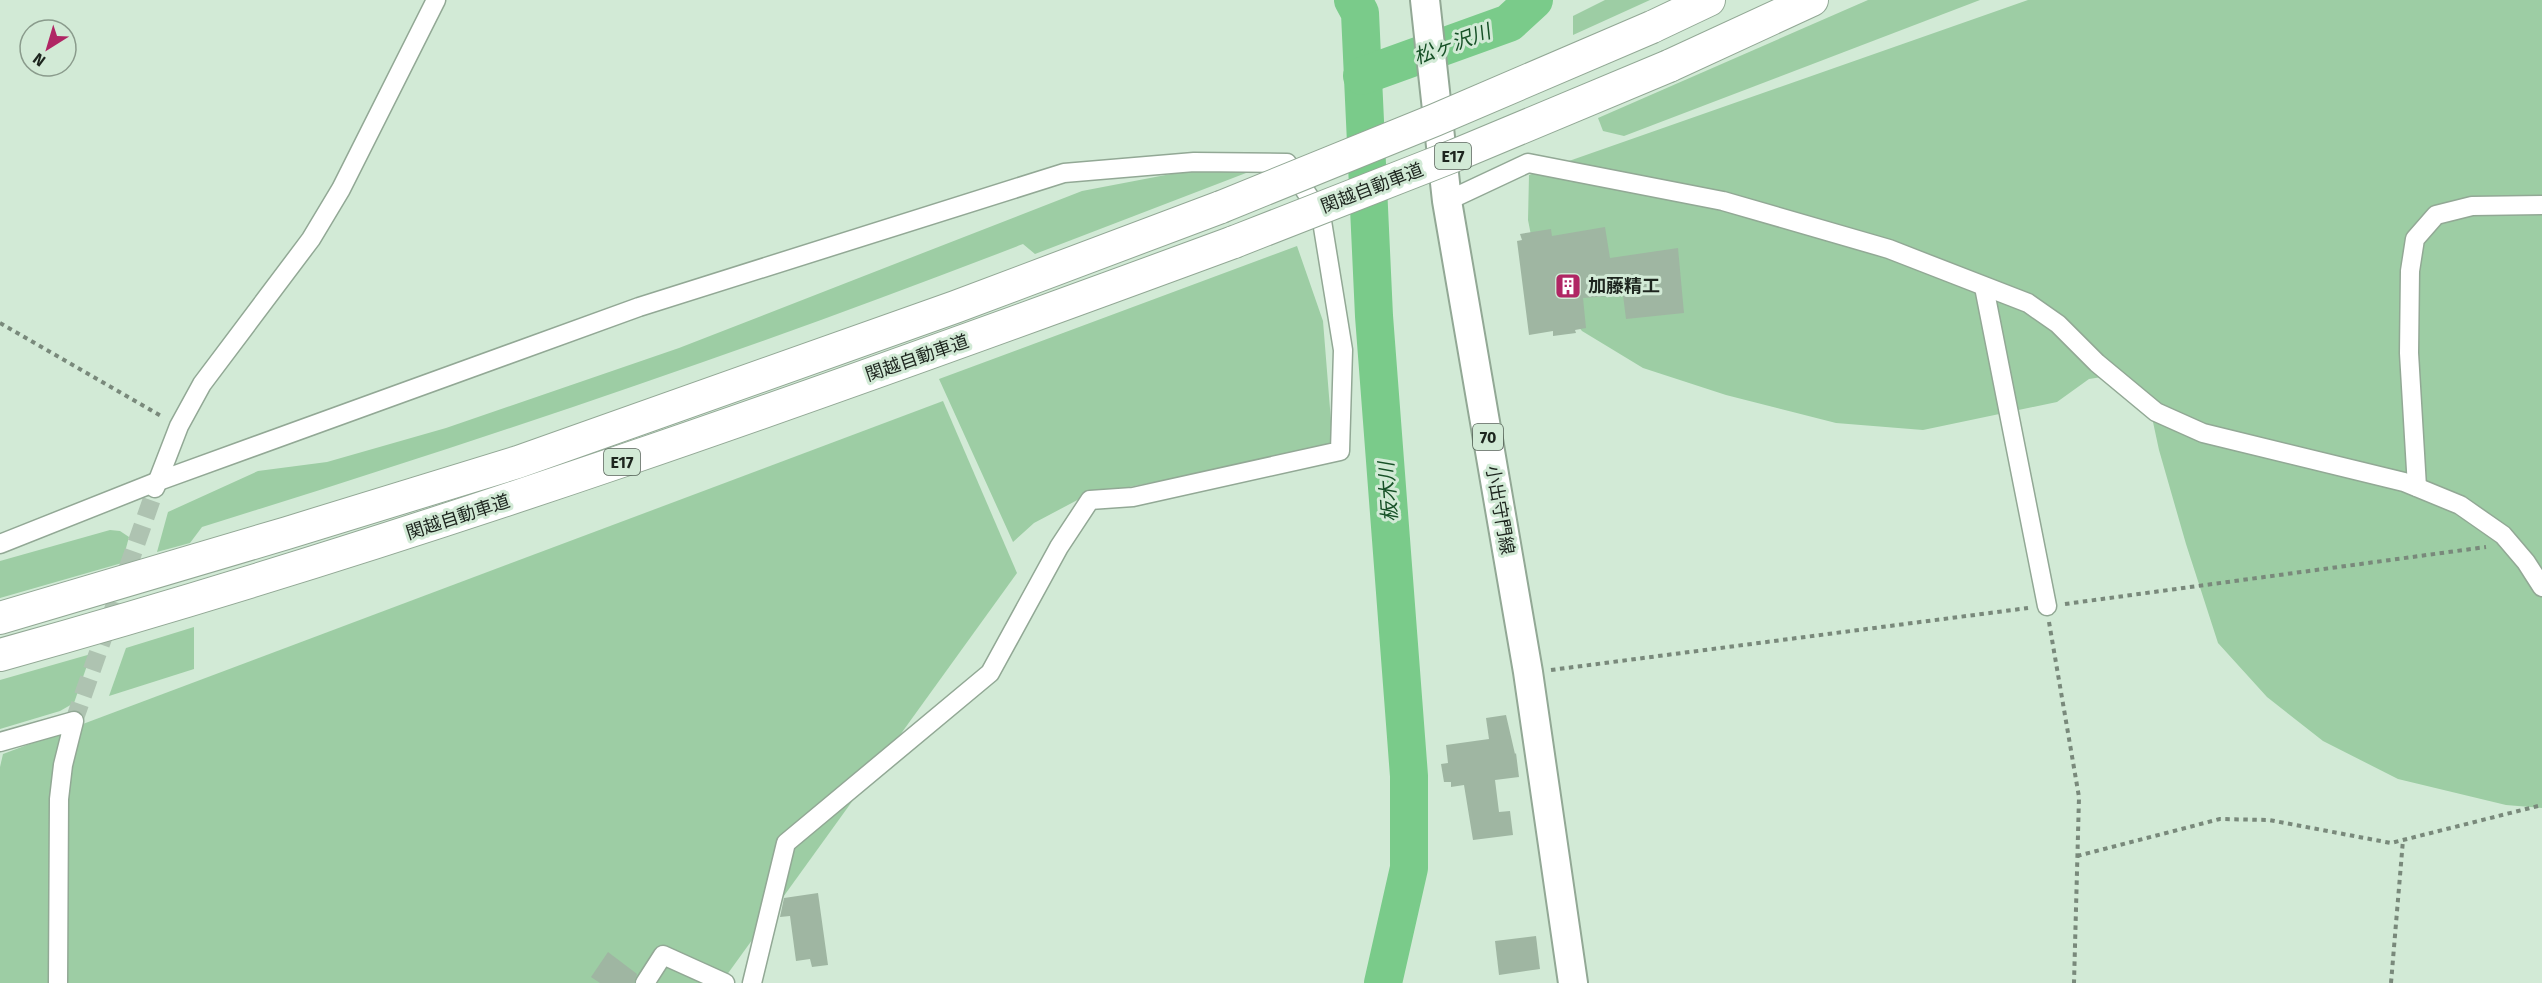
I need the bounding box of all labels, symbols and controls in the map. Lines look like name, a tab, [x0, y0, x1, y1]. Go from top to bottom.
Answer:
north arrow	[18, 18, 78, 78]
water label: 松ヶ沢川	[1410, 18, 1496, 69]
text: N	[29, 49, 49, 70]
road number: E17	[1435, 143, 1471, 169]
street label: 関越自動車道	[1318, 158, 1426, 218]
building icon: 加藤精工	[1553, 271, 1583, 301]
place label: 加藤精工	[1588, 275, 1660, 297]
street label: 関越自動車道	[862, 330, 972, 386]
road number: 70	[1473, 424, 1503, 450]
road number: E17	[604, 449, 640, 475]
water label: 板木川	[1374, 459, 1402, 523]
street label: 小出守門線	[1481, 464, 1519, 556]
street label: 関越自動車道	[403, 490, 513, 544]

